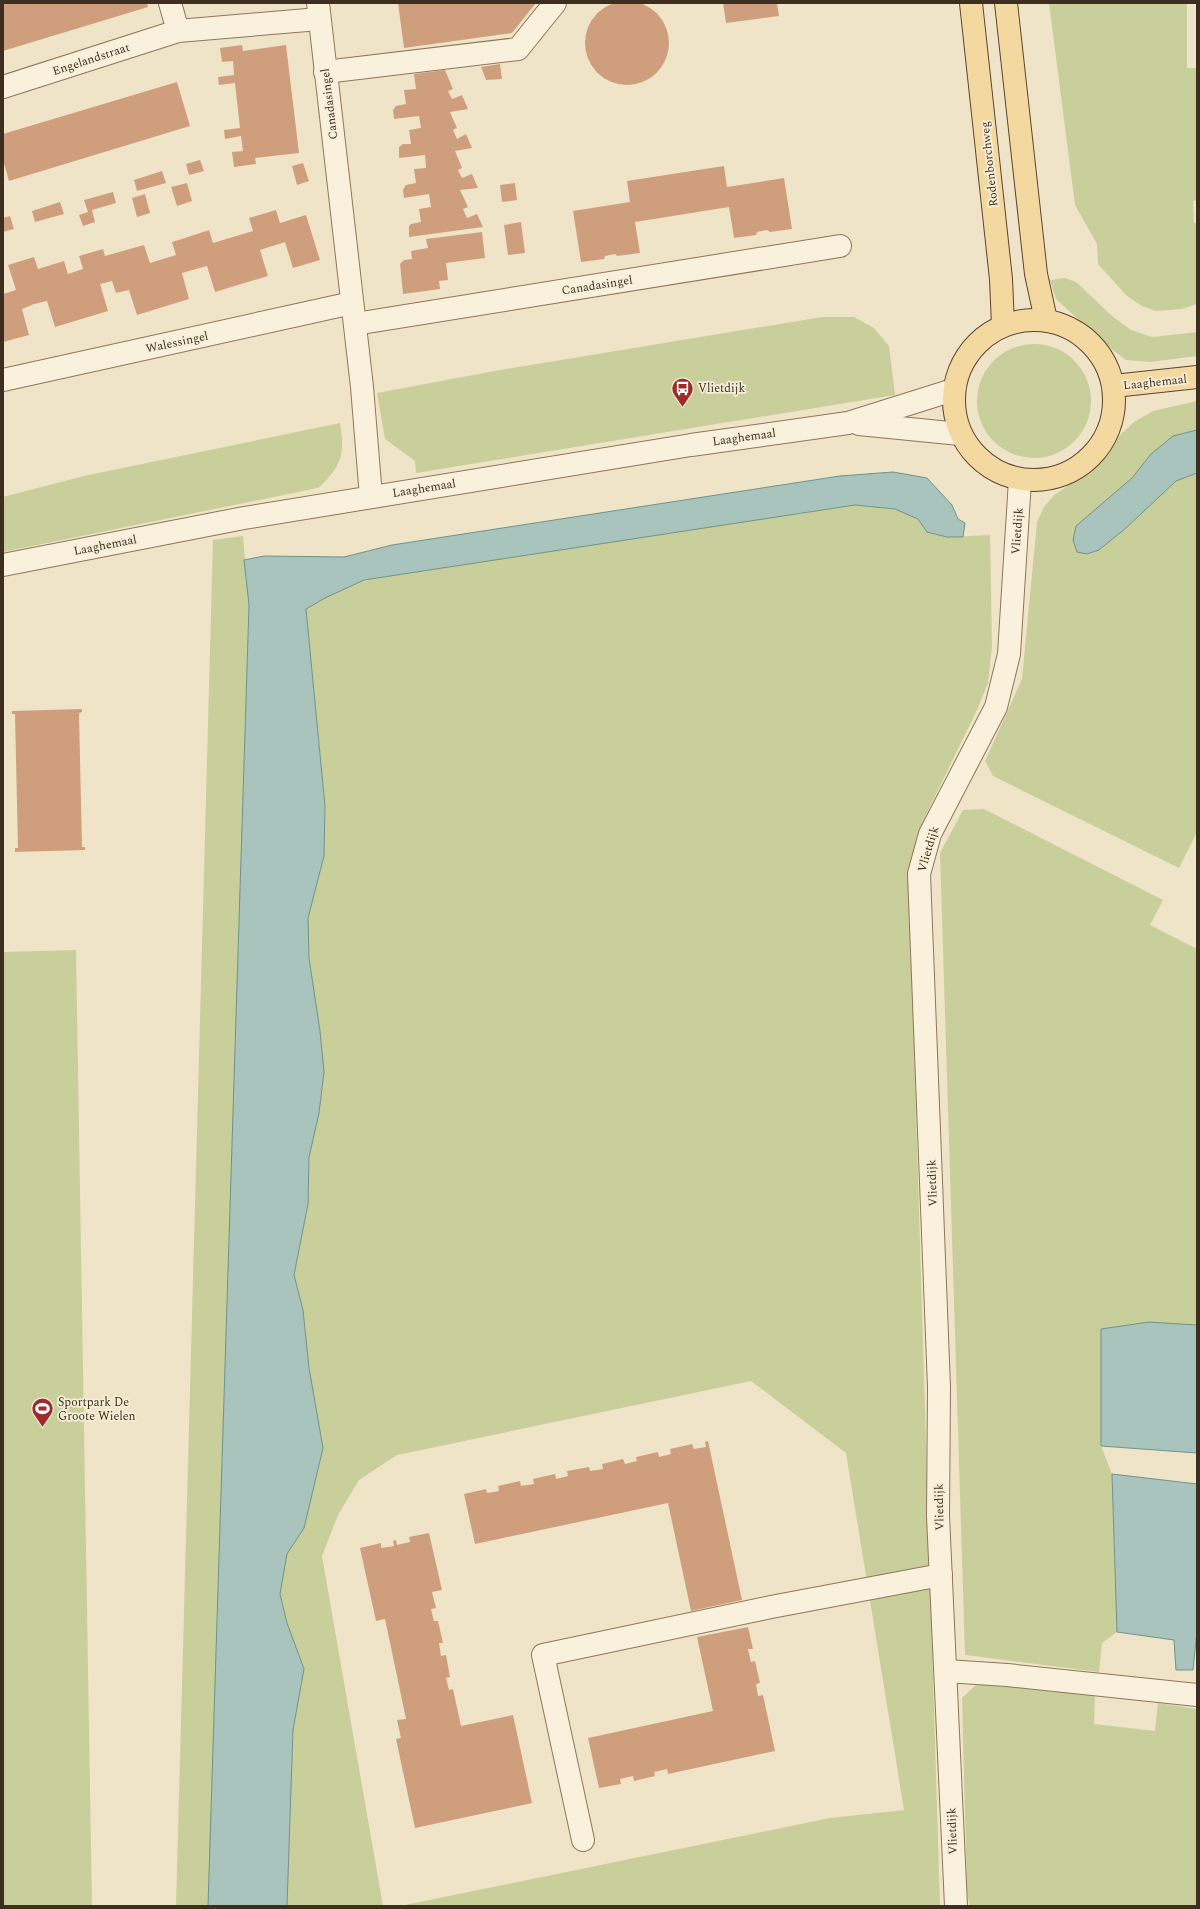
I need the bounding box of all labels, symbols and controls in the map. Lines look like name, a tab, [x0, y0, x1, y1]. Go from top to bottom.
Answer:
street label: Engelandstraat	[50, 38, 132, 81]
street label: Canadasingel	[316, 67, 343, 141]
street label: Rodenborchweg	[976, 120, 1003, 208]
street label: Canadasingel	[560, 271, 634, 300]
street label: Walessingel	[144, 327, 210, 358]
street label: Laaghemaal	[1122, 370, 1188, 395]
bus stop icon: Vlietdijk	[669, 375, 695, 408]
place label: Vlietdijk	[698, 379, 745, 398]
street label: Laaghemaal	[711, 424, 777, 451]
street label: Laaghemaal	[391, 474, 457, 503]
street label: Vlietdijk	[1006, 507, 1029, 555]
street label: Laaghemaal	[72, 530, 138, 561]
street label: Vlietdijk	[912, 824, 945, 874]
street label: Vlietdijk	[922, 1159, 943, 1207]
place label: Sportpark De Groote Wielen	[58, 1393, 136, 1426]
sports icon: Sportpark De Groote Wielen	[30, 1396, 56, 1429]
street label: Vlietdijk	[930, 1483, 949, 1531]
street label: Vlietdijk	[942, 1807, 963, 1855]

